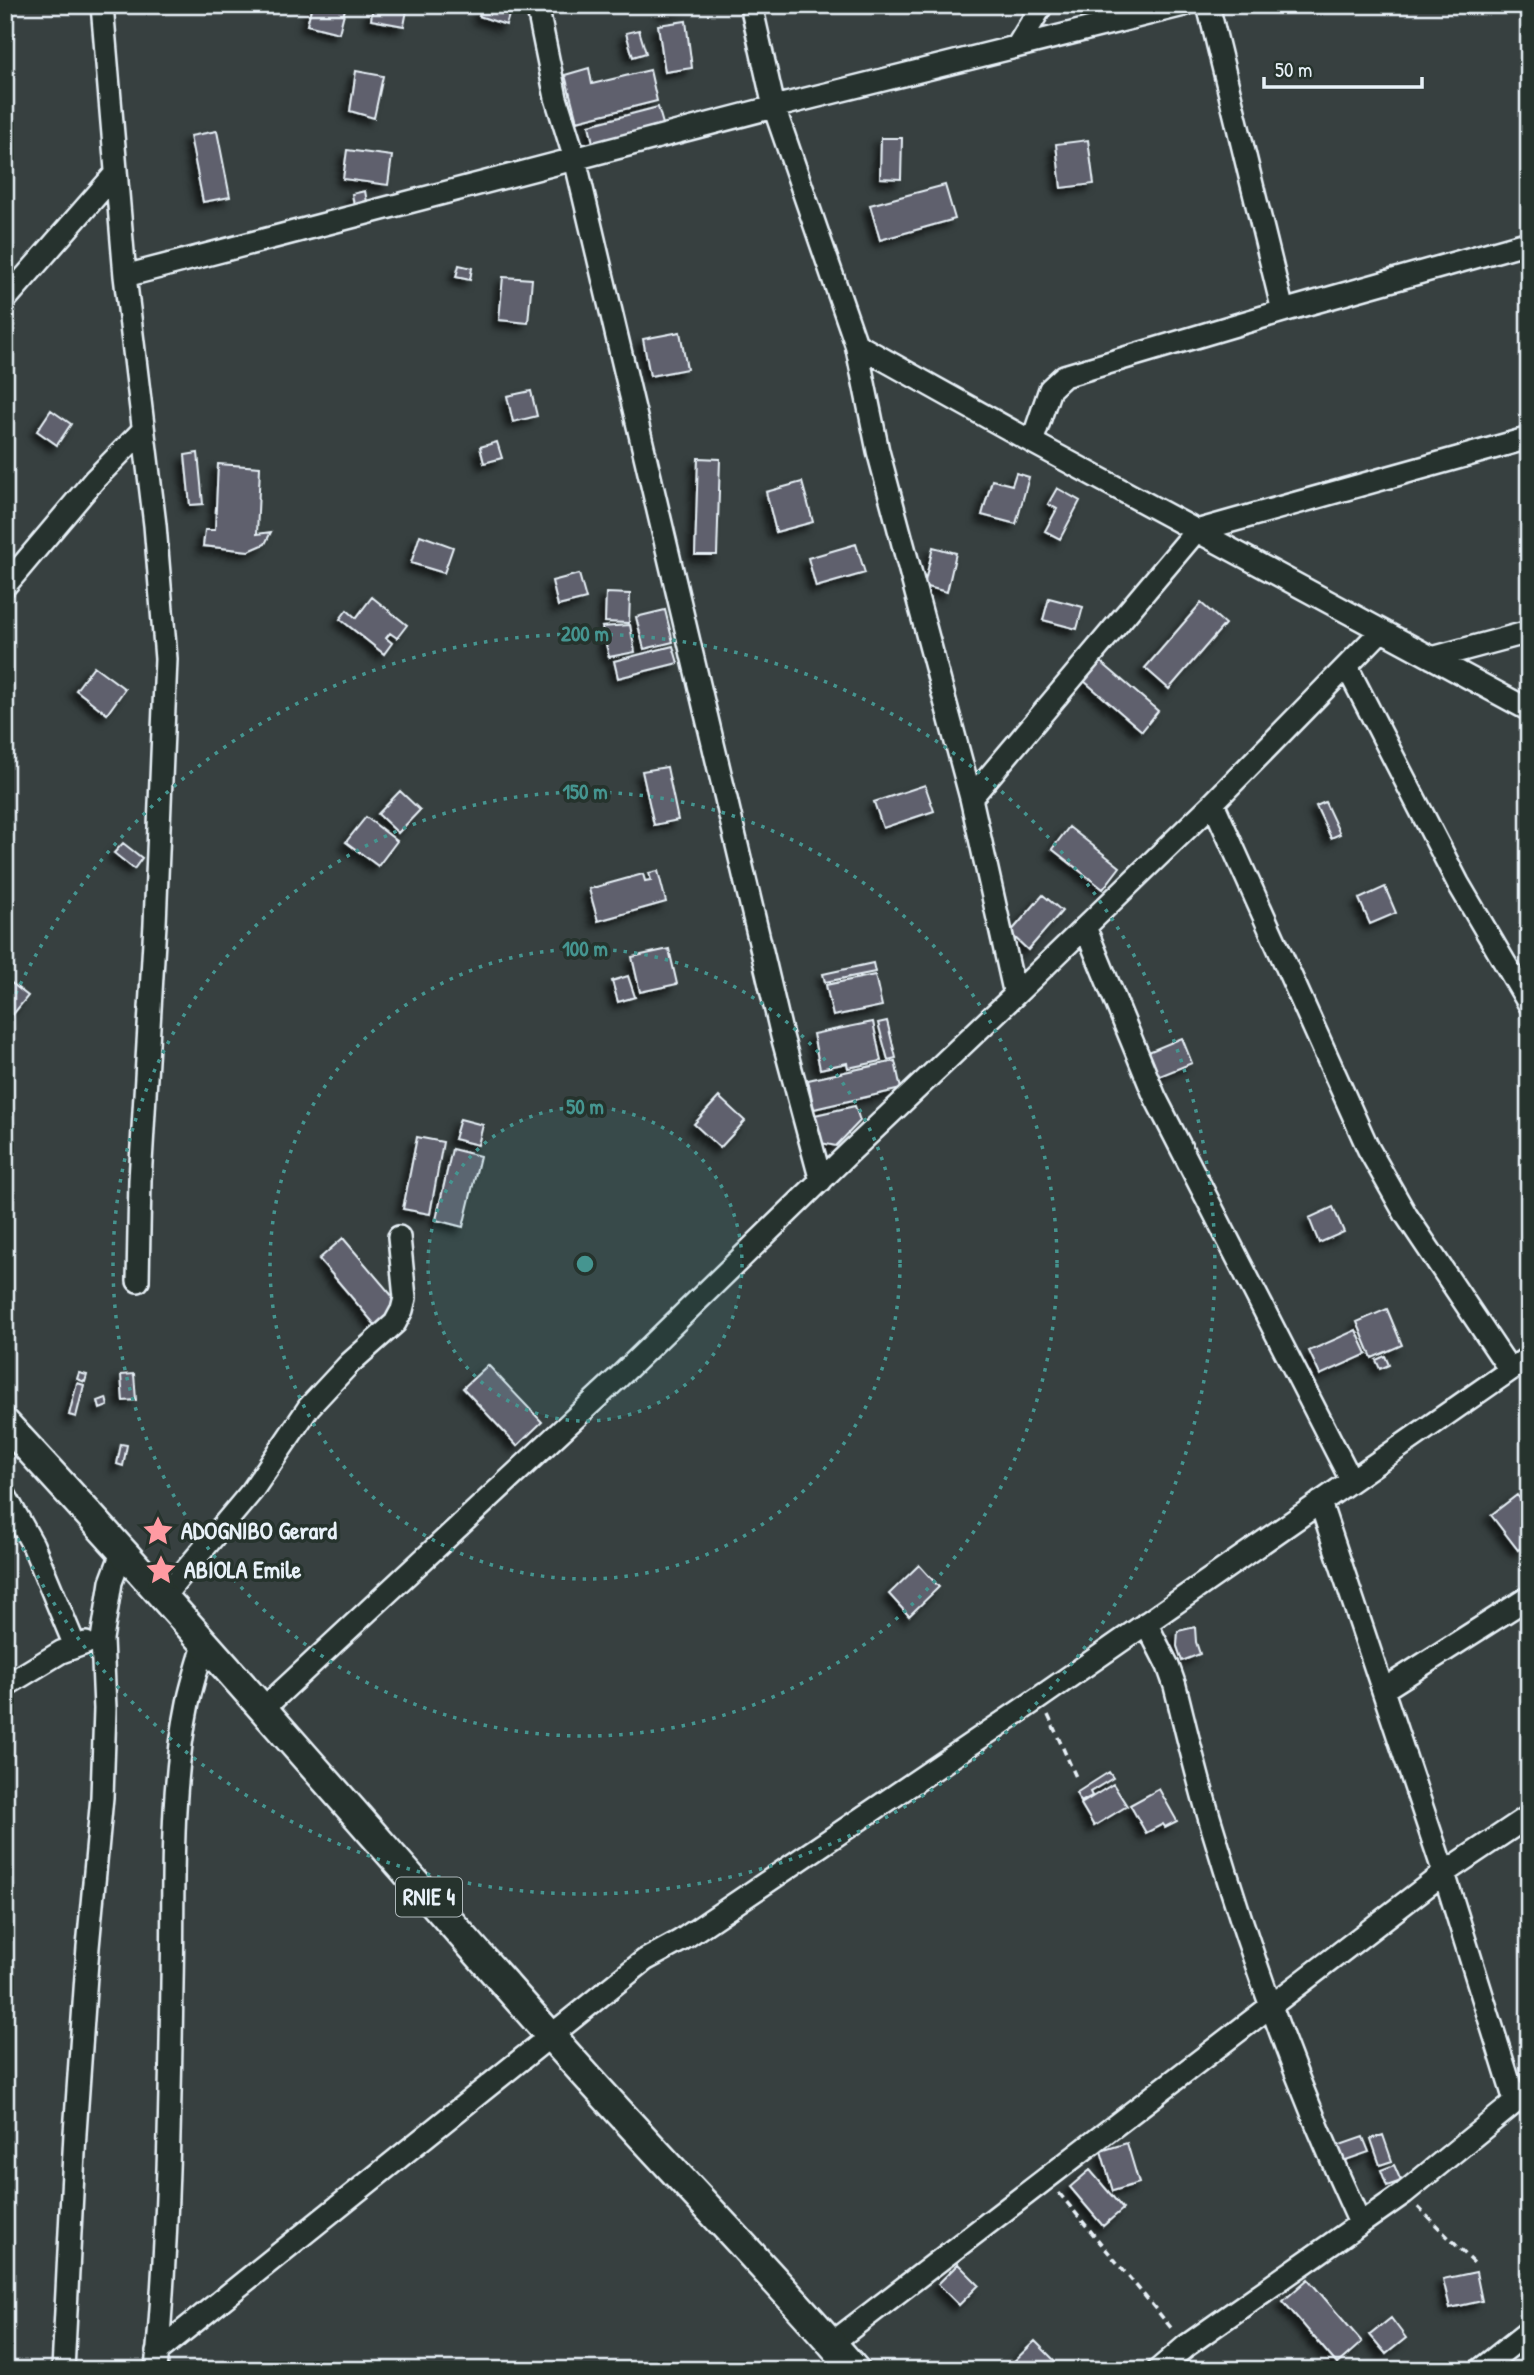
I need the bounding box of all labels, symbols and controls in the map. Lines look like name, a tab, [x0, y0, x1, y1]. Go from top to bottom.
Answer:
scale bar	[1264, 46, 1422, 90]
text: 50 m	[1275, 55, 1312, 84]
text: 200 m	[561, 619, 609, 648]
text: 150 m	[562, 777, 608, 806]
text: 100 m	[562, 934, 608, 963]
text: 50 m	[566, 1092, 604, 1121]
centre of rings	[573, 1252, 597, 1276]
place icon: ADOGNIBO Gerard	[141, 1514, 175, 1548]
place label: ADOGNIBO Gerard	[181, 1514, 337, 1546]
place icon: ABIOLA Emile	[144, 1553, 178, 1587]
place label: ABIOLA Emile	[184, 1553, 302, 1585]
road number: RNIE 4	[396, 1878, 462, 1916]

